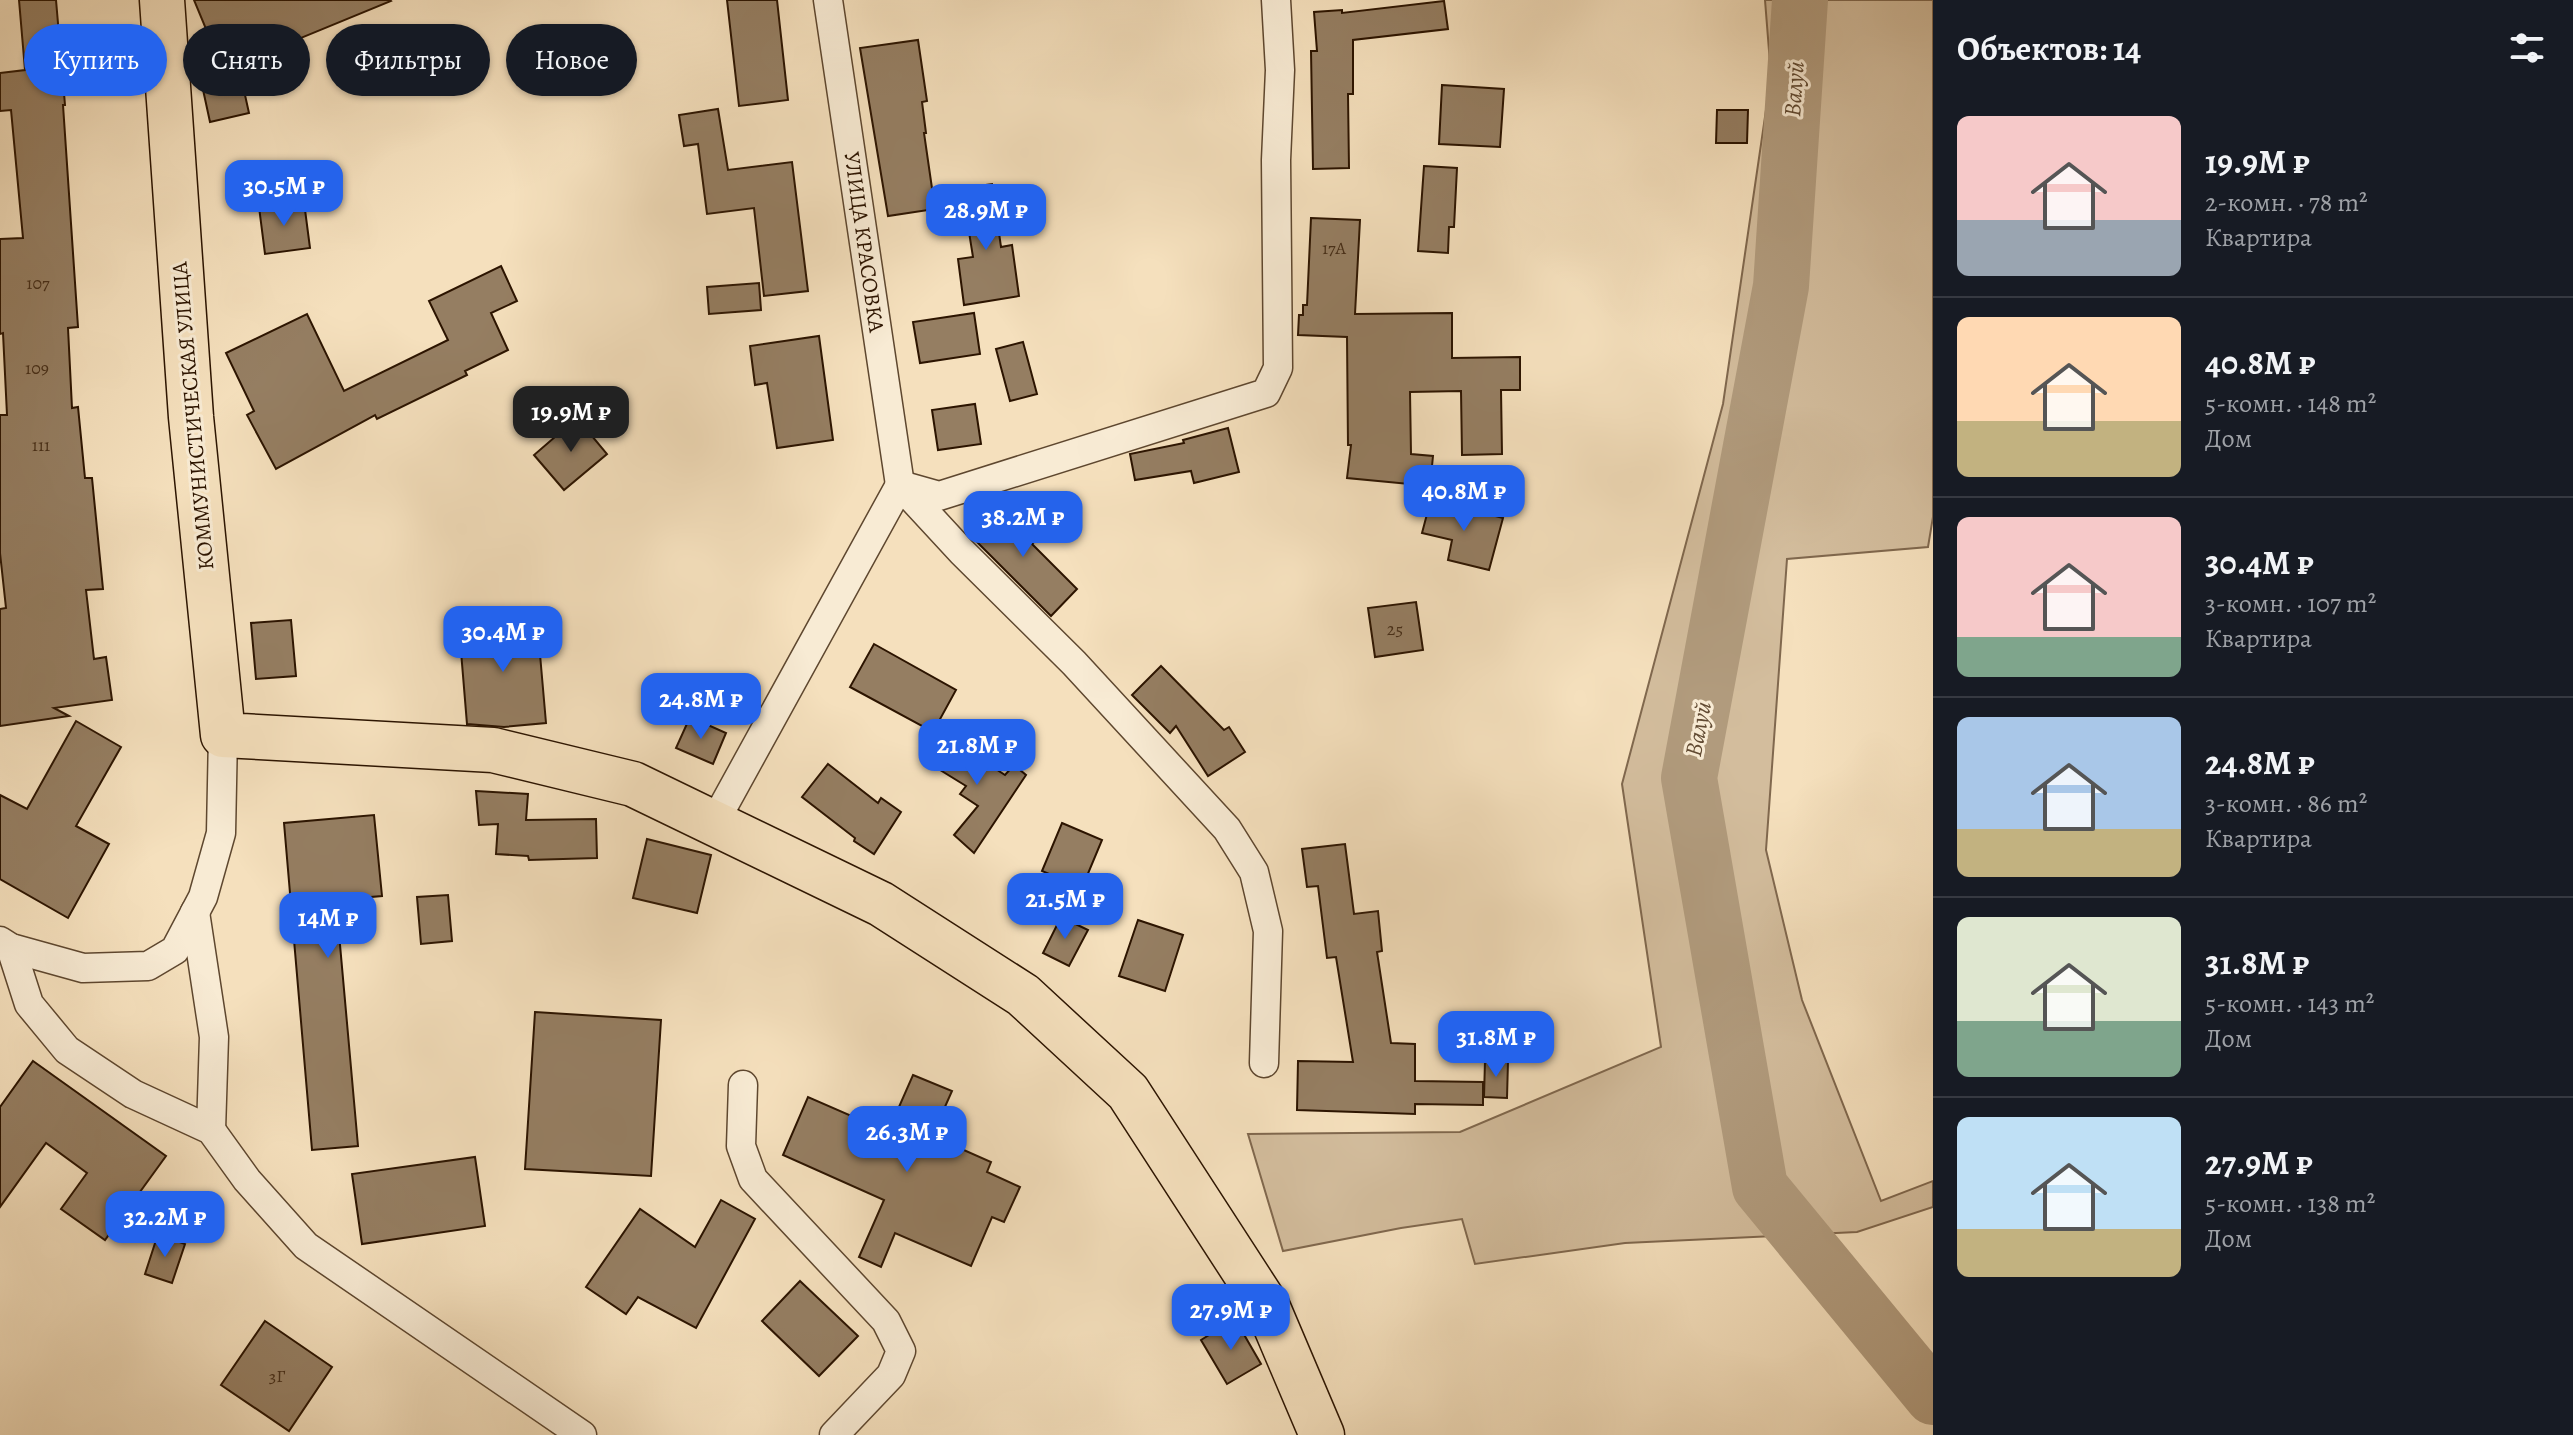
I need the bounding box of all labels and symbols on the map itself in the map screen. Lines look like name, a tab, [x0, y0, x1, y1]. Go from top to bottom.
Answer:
water label: Валуй	[1776, 60, 1812, 118]
street label: УЛИЦА КРАСОВКА	[836, 150, 892, 335]
pin: 30.5M ₽	[210, 160, 358, 228]
pin: 28.9M ₽	[912, 184, 1060, 252]
house number: 17А	[1322, 236, 1347, 260]
street label: КОММУНИСТИЧЕСКАЯ УЛИЦА	[164, 259, 221, 571]
house number: 107	[26, 271, 50, 295]
house number: 109	[25, 356, 49, 380]
pin: 19.9M ₽	[497, 386, 645, 454]
house number: 111	[32, 433, 50, 457]
pin: 40.8M ₽	[1390, 465, 1538, 533]
pin: 38.2M ₽	[949, 491, 1097, 559]
pin: 30.4M ₽	[429, 606, 577, 674]
house number: 25	[1387, 617, 1403, 641]
pin: 24.8M ₽	[627, 673, 775, 741]
water label: Валуй	[1677, 699, 1719, 759]
pin: 21.8M ₽	[903, 719, 1051, 787]
pin: 21.5M ₽	[991, 873, 1139, 941]
pin: 14M ₽	[272, 892, 384, 960]
pin: 31.8M ₽	[1422, 1011, 1570, 1079]
pin: 26.3M ₽	[833, 1106, 981, 1174]
pin: 32.2M ₽	[91, 1191, 239, 1259]
pin: 27.9M ₽	[1157, 1284, 1305, 1352]
house number: 3Г	[269, 1364, 285, 1388]

